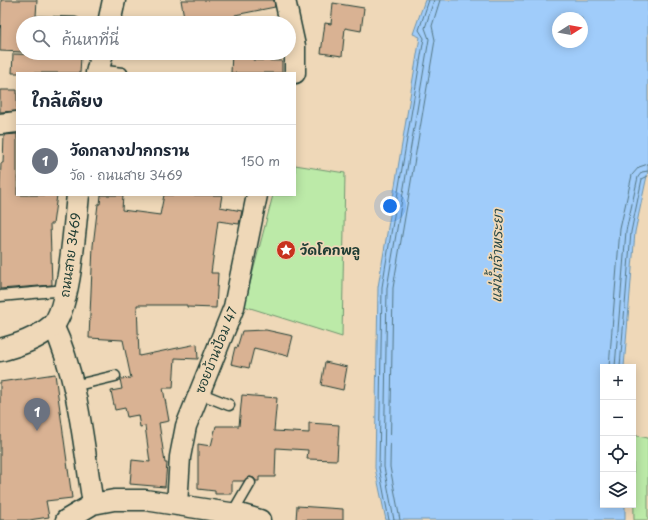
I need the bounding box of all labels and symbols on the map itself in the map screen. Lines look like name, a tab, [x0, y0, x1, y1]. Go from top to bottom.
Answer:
north arrow	[552, 12, 588, 48]
your location	[380, 196, 400, 216]
water label: แม่น้ำเจ้าพระยา	[483, 208, 508, 303]
street label: ถนนสาย 3469	[54, 211, 85, 298]
place icon: วัดโคกพลู	[275, 239, 297, 261]
place label: วัดโคกพลู	[300, 240, 360, 261]
street label: ซอยบ้านป้อม 47	[190, 304, 242, 396]
pin: 1	[24, 398, 50, 431]

